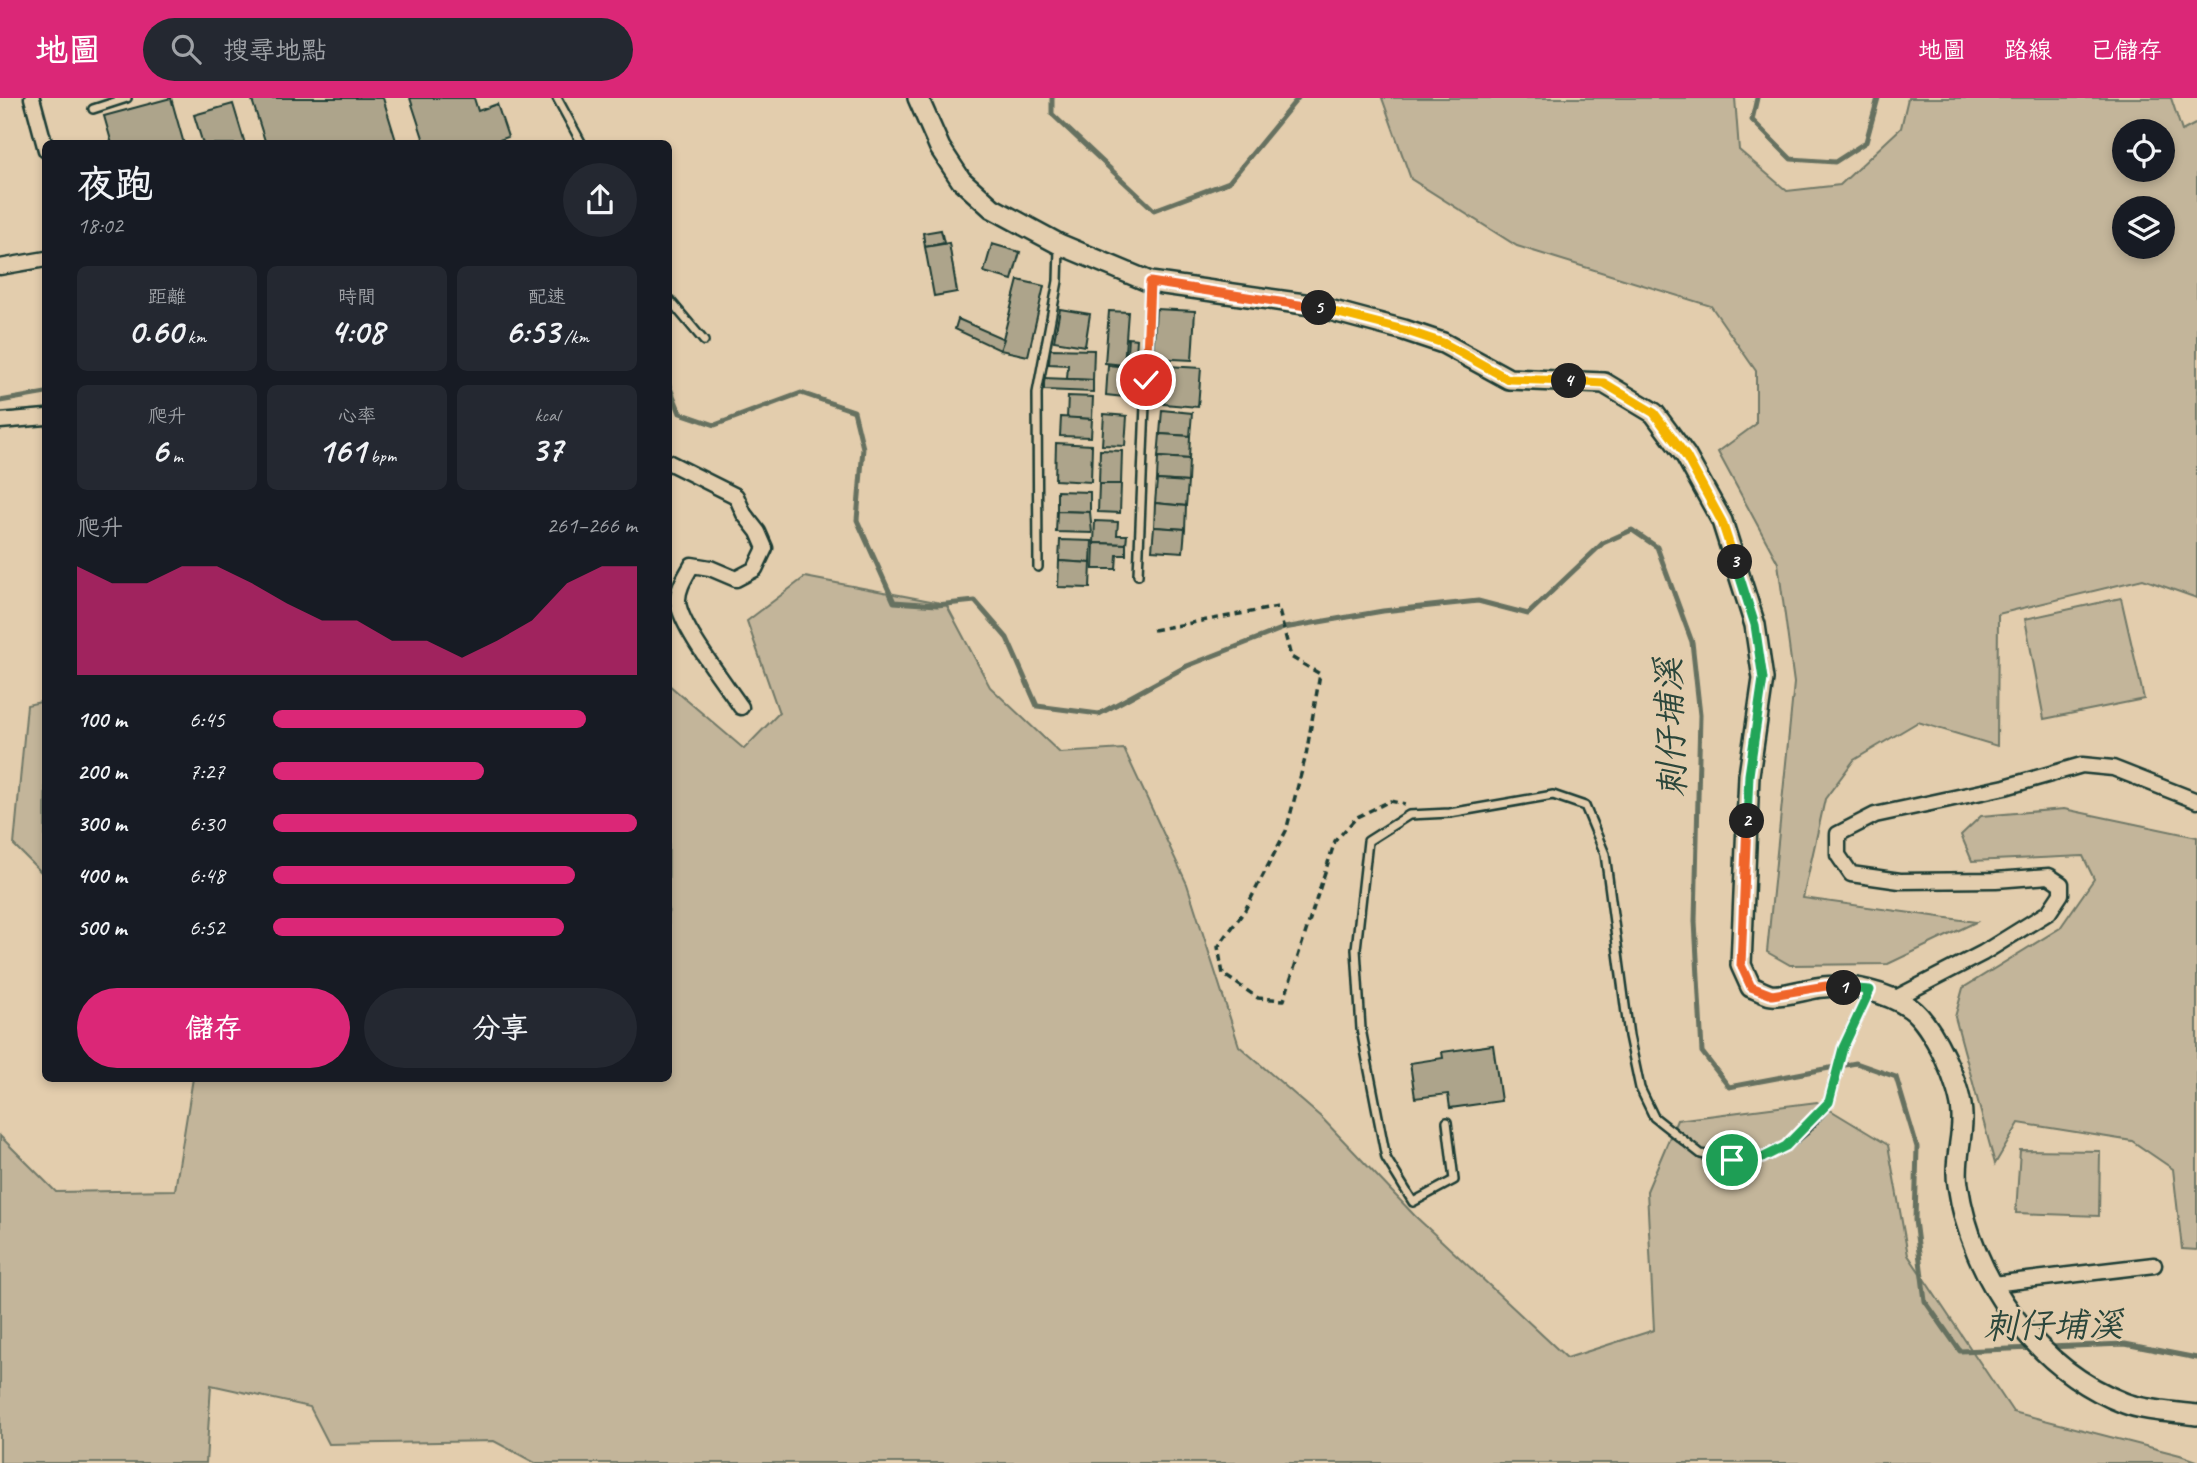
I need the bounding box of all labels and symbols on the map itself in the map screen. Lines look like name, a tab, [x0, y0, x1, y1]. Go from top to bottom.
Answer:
pin: 5	[1302, 290, 1336, 326]
pin	[1116, 350, 1176, 410]
pin: 4	[1552, 364, 1586, 398]
pin: 3	[1718, 545, 1752, 580]
water label: 刺仔埔溪	[1646, 655, 1695, 799]
pin: 2	[1730, 804, 1764, 838]
pin: 1	[1826, 970, 1862, 1006]
pin	[1702, 1130, 1762, 1190]
water label: 刺仔埔溪	[1983, 1302, 2125, 1349]

